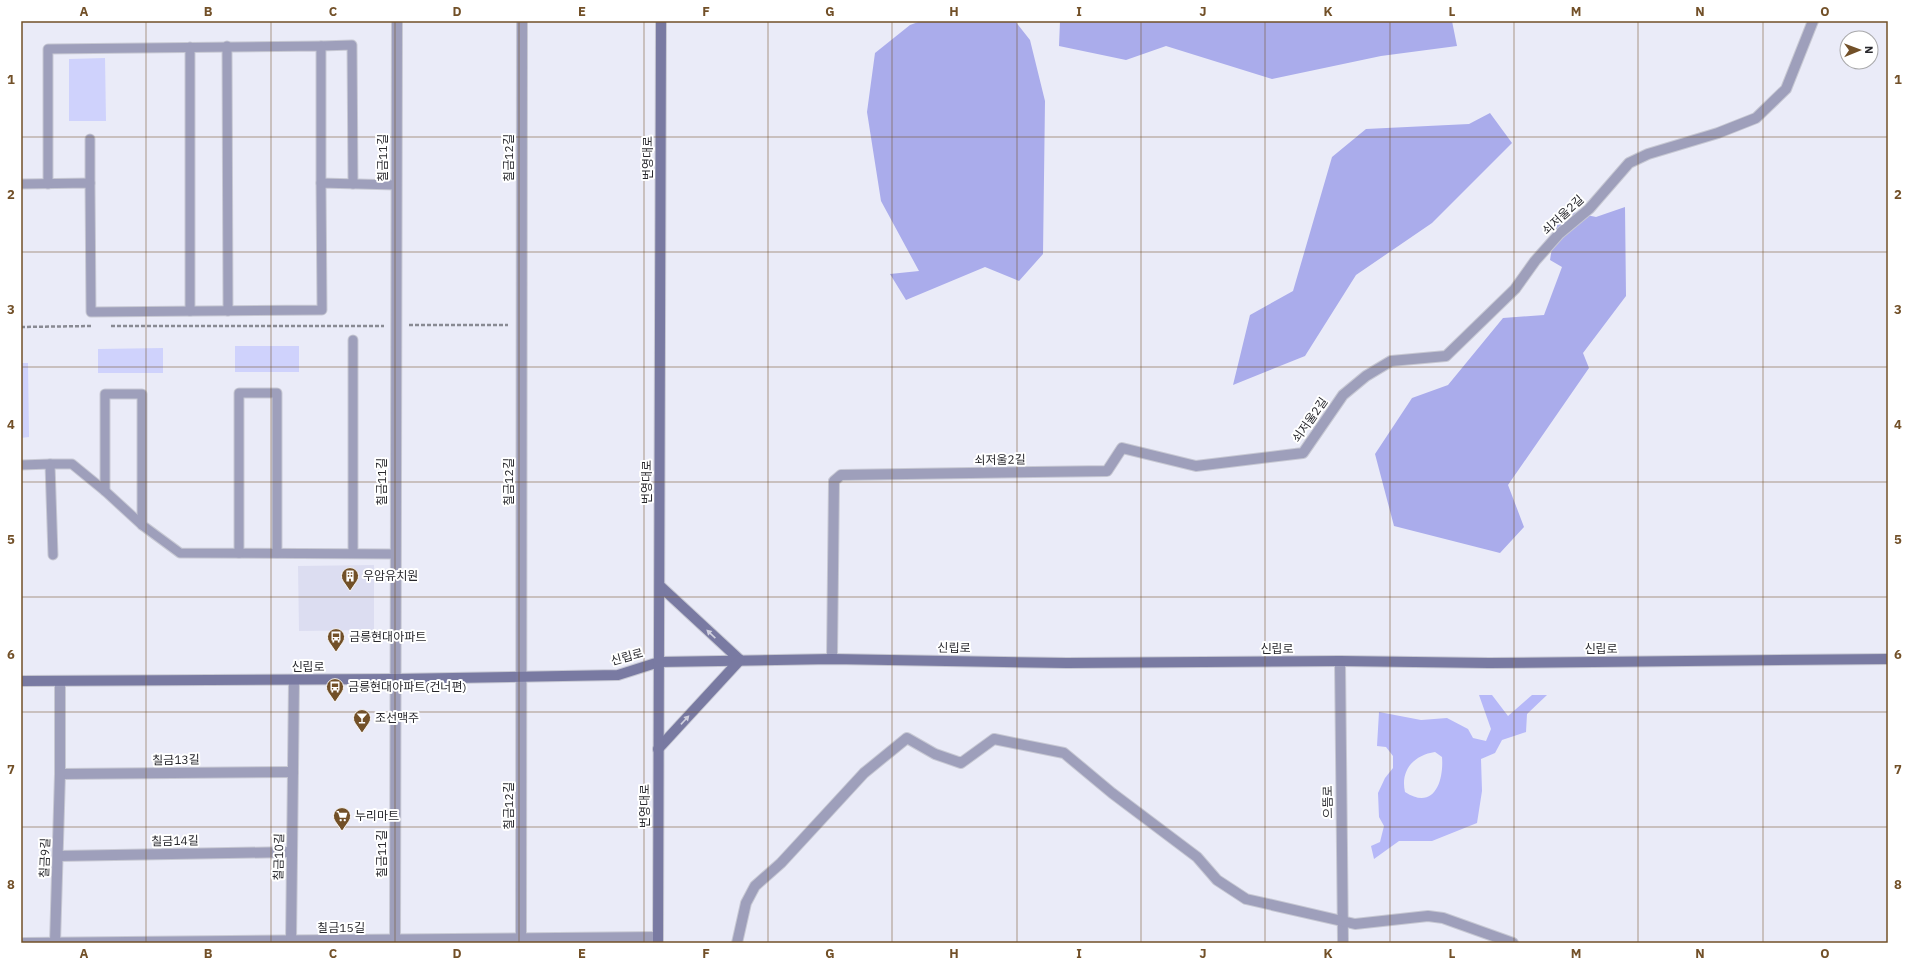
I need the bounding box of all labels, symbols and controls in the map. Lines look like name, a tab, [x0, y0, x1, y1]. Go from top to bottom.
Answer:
text: A	[80, 3, 89, 20]
text: B	[204, 3, 213, 20]
text: C	[329, 3, 338, 20]
text: D	[452, 3, 462, 20]
text: E	[578, 3, 586, 20]
text: F	[702, 3, 710, 20]
text: G	[825, 3, 835, 20]
text: H	[949, 3, 959, 20]
text: I	[1076, 3, 1082, 20]
text: J	[1199, 3, 1207, 20]
text: K	[1323, 3, 1333, 20]
text: L	[1449, 3, 1456, 20]
text: M	[1571, 3, 1581, 20]
text: N	[1695, 3, 1705, 20]
text: O	[1820, 3, 1830, 20]
north arrow	[1839, 30, 1879, 70]
text: N	[1862, 46, 1876, 54]
text: 1	[7, 71, 15, 88]
text: 1	[1894, 71, 1902, 88]
street label: 칠금11길	[375, 134, 390, 182]
street label: 칠금12길	[501, 134, 516, 182]
street label: 번영대로	[640, 136, 655, 180]
text: 2	[7, 186, 15, 203]
text: 2	[1894, 186, 1902, 203]
street label: 쇠저울2길	[1539, 192, 1587, 238]
text: 3	[7, 301, 15, 318]
text: 3	[1894, 301, 1902, 318]
street label: 쇠저울2길	[1289, 394, 1330, 445]
text: 4	[7, 416, 15, 433]
text: 4	[1894, 416, 1902, 433]
street label: 쇠저울2길	[974, 452, 1026, 467]
street label: 칠금11길	[374, 458, 389, 506]
street label: 칠금12길	[501, 458, 516, 506]
street label: 번영대로	[639, 460, 654, 504]
text: 5	[7, 531, 15, 548]
text: 5	[1894, 531, 1902, 548]
building icon: 우암유치원	[340, 566, 360, 591]
place label: 우암유치원	[363, 568, 418, 583]
bus stop icon: 금릉현대아파트	[326, 627, 346, 652]
place label: 금릉현대아파트	[349, 629, 426, 644]
one-way arrow	[706, 629, 716, 638]
street label: 신립로	[937, 640, 971, 655]
street label: 신립로	[1260, 641, 1294, 656]
street label: 신립로	[1584, 641, 1618, 656]
street label: 신립로	[609, 645, 645, 668]
text: 6	[7, 646, 15, 663]
text: 6	[1894, 646, 1902, 663]
street label: 신립로	[291, 659, 325, 674]
bus stop icon: 금릉현대아파트(건너편)	[325, 677, 345, 702]
place label: 금릉현대아파트(건너편)	[348, 679, 466, 694]
bar icon: 조선맥주	[352, 708, 372, 733]
place label: 조선맥주	[375, 710, 419, 725]
one-way arrow	[680, 715, 689, 725]
street label: 칠금13길	[152, 752, 200, 767]
text: 7	[7, 761, 15, 778]
text: 7	[1894, 761, 1902, 778]
street label: 칠금12길	[501, 782, 516, 830]
street label: 번영대로	[637, 784, 652, 828]
street label: 으뜸로	[1320, 785, 1335, 819]
supermarket icon: 누리마트	[332, 806, 352, 831]
place label: 누리마트	[355, 808, 399, 823]
street label: 칠금11길	[374, 830, 389, 878]
street label: 칠금14길	[151, 833, 199, 848]
street label: 칠금10길	[271, 833, 286, 881]
street label: 칠금9길	[36, 838, 53, 878]
text: 8	[7, 876, 15, 893]
text: 8	[1894, 876, 1902, 893]
street label: 칠금15길	[317, 920, 365, 935]
text: A	[80, 945, 89, 962]
text: B	[204, 945, 213, 962]
text: C	[329, 945, 338, 962]
text: D	[452, 945, 462, 962]
text: E	[578, 945, 586, 962]
text: F	[702, 945, 710, 962]
text: G	[825, 945, 835, 962]
text: H	[949, 945, 959, 962]
text: I	[1076, 945, 1082, 962]
text: J	[1199, 945, 1207, 962]
text: K	[1323, 945, 1333, 962]
text: L	[1449, 945, 1456, 962]
text: M	[1571, 945, 1581, 962]
text: N	[1695, 945, 1705, 962]
text: O	[1820, 945, 1830, 962]

